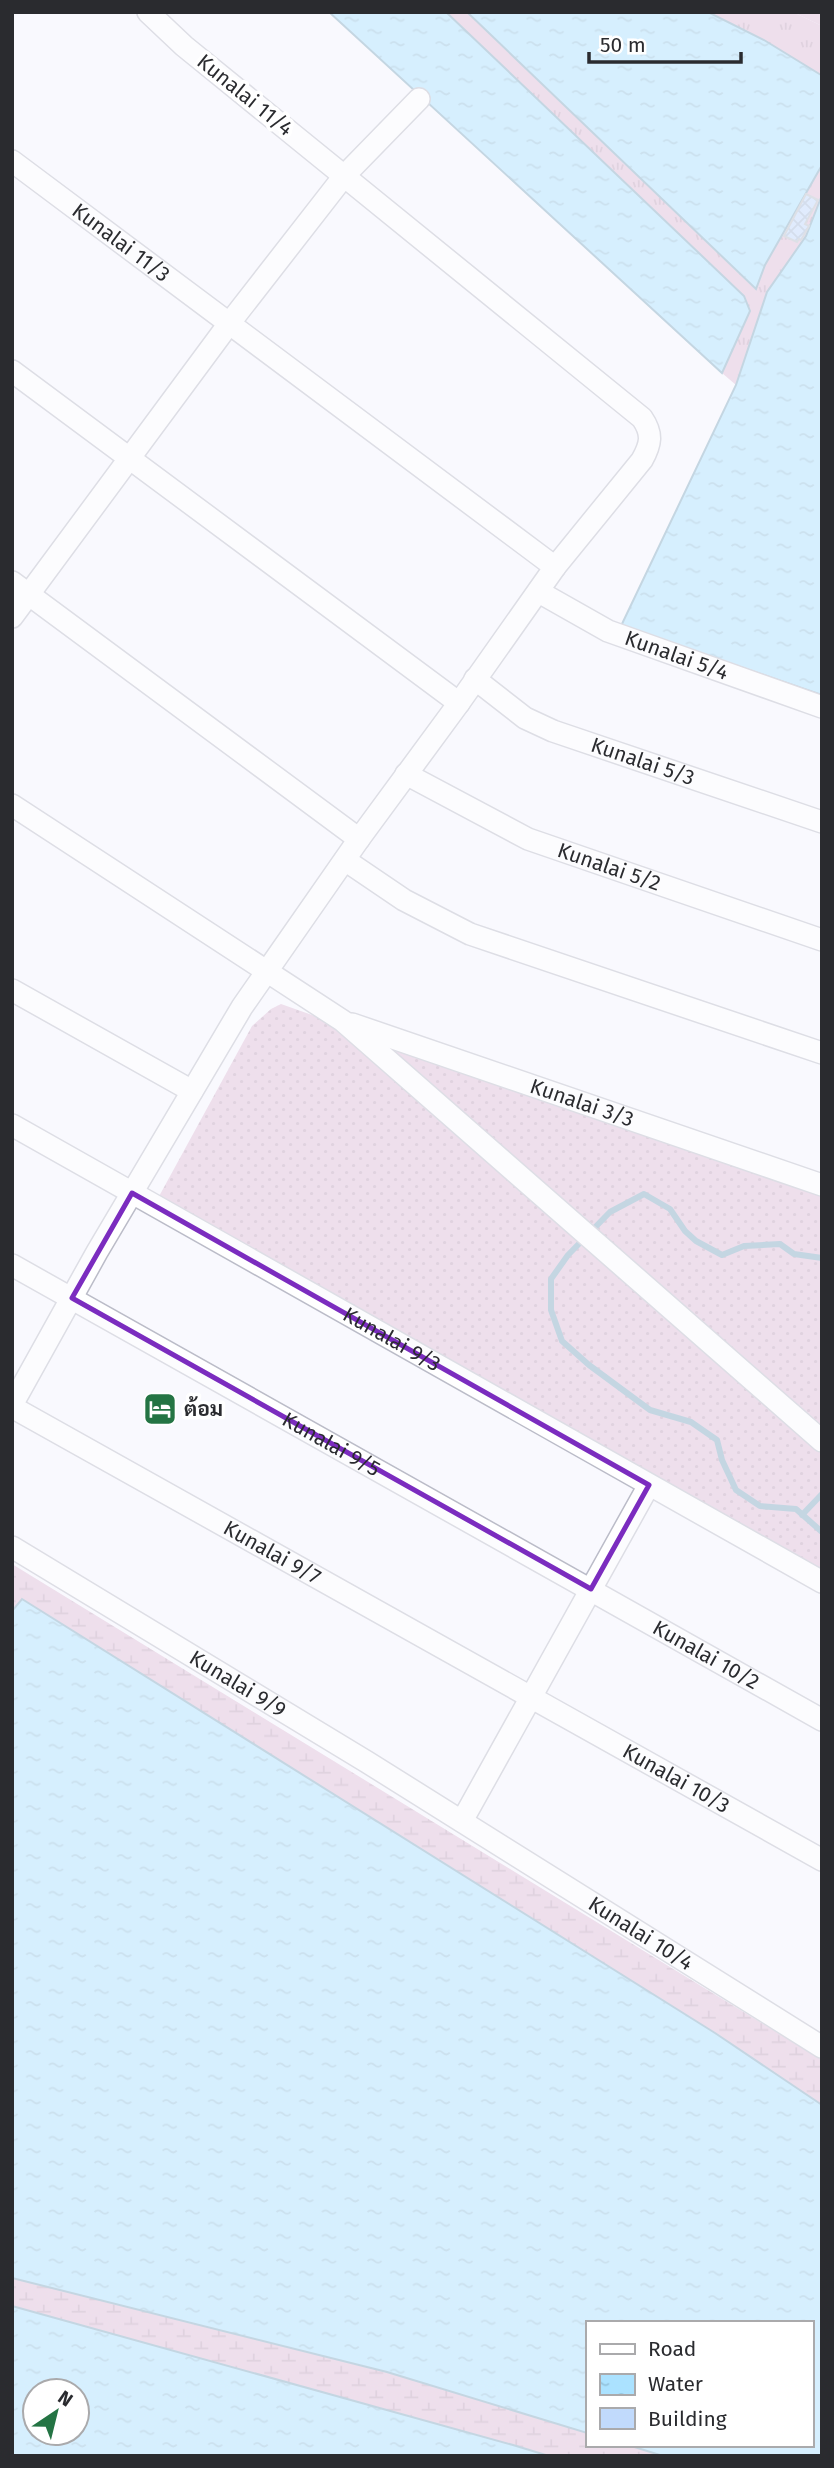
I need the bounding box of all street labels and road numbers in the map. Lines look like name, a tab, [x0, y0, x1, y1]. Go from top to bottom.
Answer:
street label: Kunalai 11/4	[192, 48, 298, 142]
street label: Kunalai 11/3	[67, 197, 175, 287]
street label: Kunalai 5/4	[621, 625, 732, 686]
street label: Kunalai 5/3	[587, 732, 698, 791]
street label: Kunalai 5/2	[554, 837, 664, 897]
street label: Kunalai 3/3	[527, 1073, 637, 1133]
street label: Kunalai 9/3	[338, 1301, 445, 1377]
street label: Kunalai 9/5	[278, 1406, 385, 1482]
street label: Kunalai 9/7	[219, 1515, 325, 1590]
street label: Kunalai 10/2	[648, 1615, 764, 1695]
street label: Kunalai 9/9	[185, 1645, 291, 1723]
street label: Kunalai 10/3	[618, 1738, 734, 1819]
street label: Kunalai 10/4	[583, 1891, 698, 1976]

